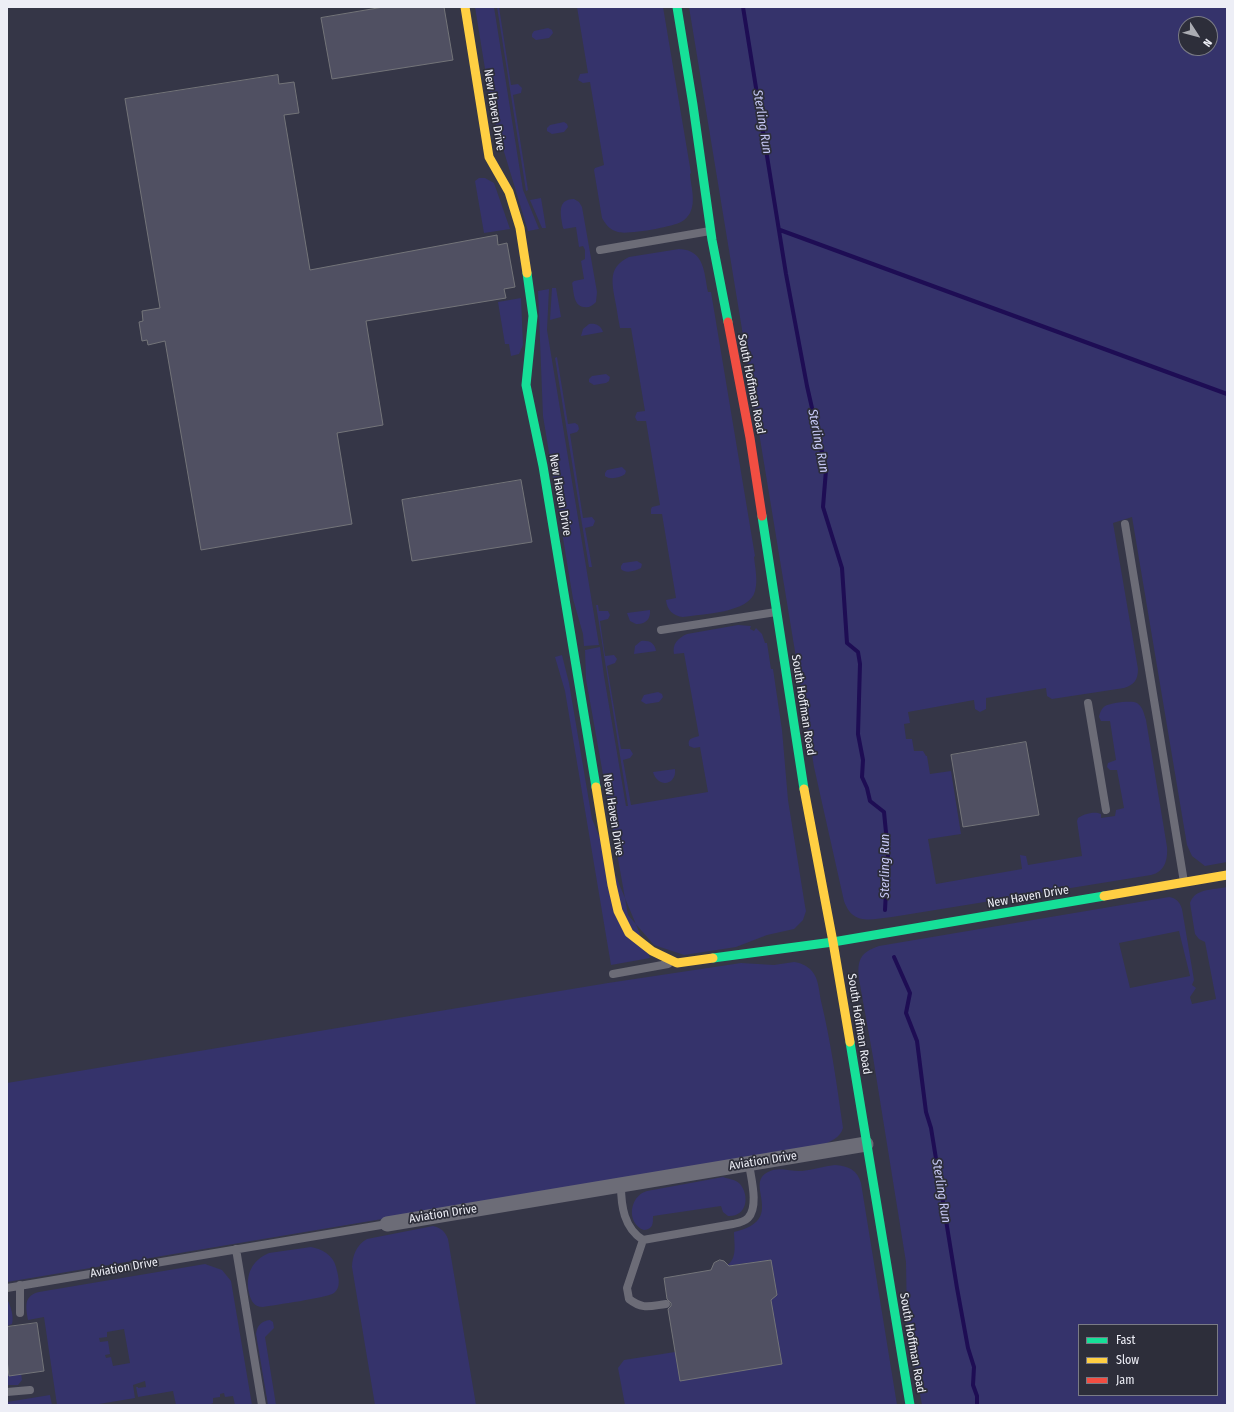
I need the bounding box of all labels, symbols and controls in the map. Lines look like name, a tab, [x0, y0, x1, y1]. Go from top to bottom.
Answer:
north arrow	[1178, 16, 1218, 56]
text: N	[1200, 36, 1215, 49]
street label: New Haven Drive	[480, 68, 508, 152]
water label: Sterling Run	[749, 89, 775, 155]
street label: South Hoffman Road	[734, 333, 768, 435]
water label: Sterling Run	[804, 408, 832, 474]
street label: New Haven Drive	[546, 453, 574, 537]
street label: South Hoffman Road	[788, 654, 818, 756]
street label: New Haven Drive	[599, 773, 627, 857]
water label: Sterling Run	[877, 834, 893, 898]
street label: New Haven Drive	[986, 883, 1070, 911]
street label: South Hoffman Road	[844, 973, 874, 1075]
street label: Aviation Drive	[728, 1149, 798, 1173]
water label: Sterling Run	[928, 1158, 954, 1224]
street label: Aviation Drive	[408, 1202, 478, 1226]
street label: Aviation Drive	[89, 1255, 159, 1281]
street label: South Hoffman Road	[896, 1292, 928, 1394]
legend	[1078, 1324, 1218, 1396]
text: Fast	[1116, 1333, 1135, 1347]
text: Slow	[1116, 1353, 1139, 1367]
text: Jam	[1116, 1373, 1134, 1387]

